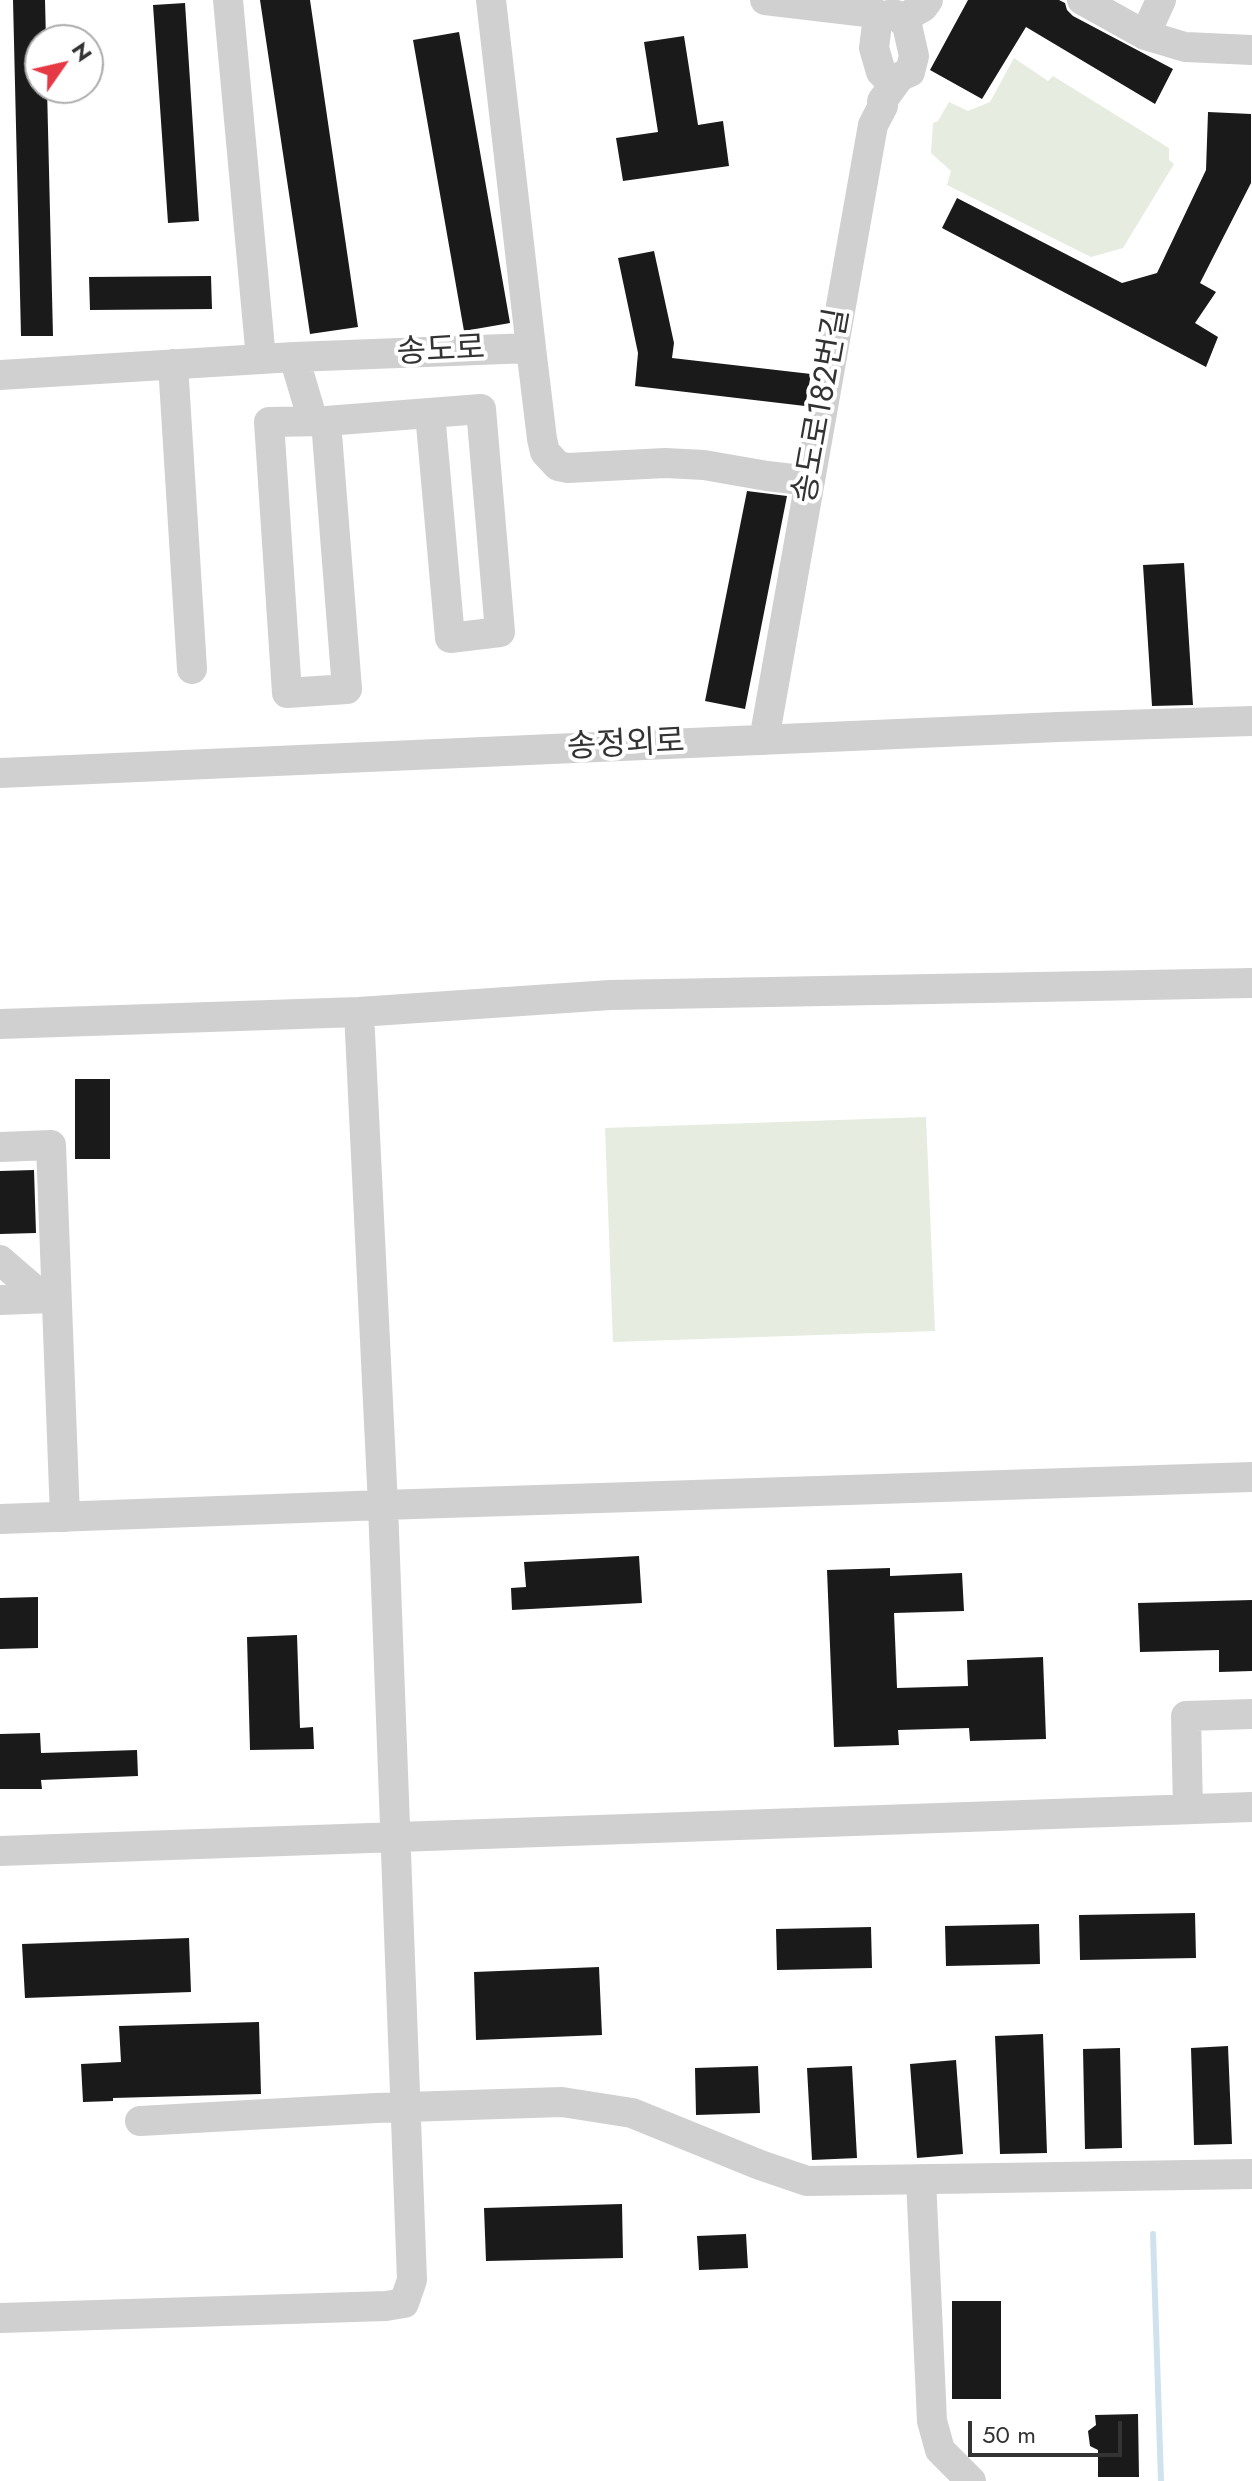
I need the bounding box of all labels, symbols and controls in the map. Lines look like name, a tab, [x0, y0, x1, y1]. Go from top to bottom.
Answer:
north arrow	[24, 24, 104, 104]
text: N	[64, 36, 100, 68]
street label: 송도로182번길	[787, 306, 859, 506]
street label: 송도로	[396, 331, 486, 373]
street label: 송정외로	[566, 724, 686, 768]
scale bar	[972, 2405, 1126, 2455]
text: 50 m	[982, 2417, 1036, 2452]

